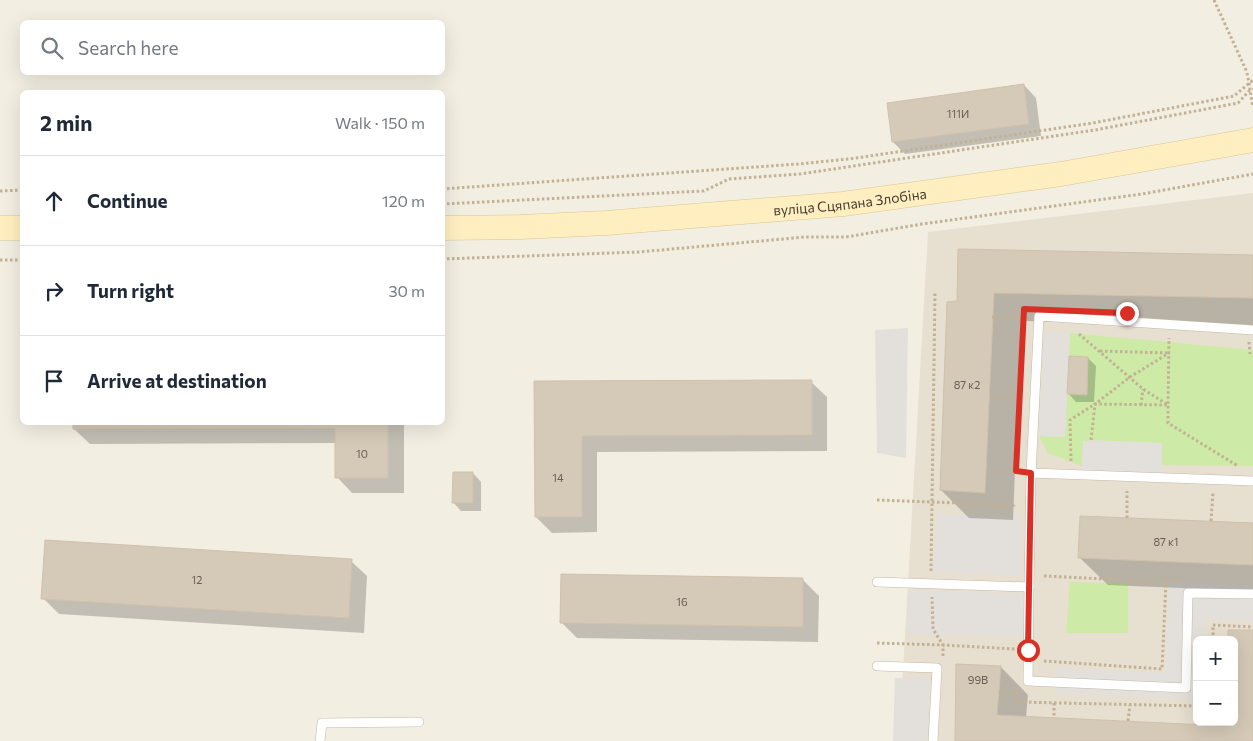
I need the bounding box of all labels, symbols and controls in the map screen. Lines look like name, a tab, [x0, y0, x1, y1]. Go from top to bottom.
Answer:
search box	[20, 20, 445, 75]
icon: search	[38, 34, 66, 62]
text: Search here	[78, 36, 178, 59]
house number: 111И	[947, 107, 969, 120]
text: 2 min	[40, 110, 92, 135]
text: Walk · 150 m	[335, 113, 425, 132]
street label: вуліца Сцяпана Злобіна	[773, 184, 928, 218]
icon: ahead	[40, 187, 68, 215]
text: Continue	[87, 189, 167, 212]
text: 120 m	[382, 191, 425, 210]
icon: right	[40, 277, 68, 305]
text: Turn right	[87, 279, 174, 302]
text: 30 m	[388, 281, 425, 300]
route end	[1116, 302, 1139, 325]
icon: arrive	[40, 367, 68, 395]
text: Arrive at destination	[87, 369, 267, 392]
house number: 87 к2	[954, 378, 980, 391]
house number: 10	[356, 447, 368, 460]
house number: 14	[552, 471, 564, 484]
house number: 87 к1	[1153, 535, 1179, 548]
house number: 12	[192, 573, 202, 586]
house number: 16	[676, 595, 688, 608]
map controls	[1193, 636, 1238, 726]
button: +	[1193, 636, 1238, 681]
route start	[1017, 639, 1040, 662]
house number: 99В	[968, 673, 988, 686]
button: −	[1193, 681, 1238, 726]

